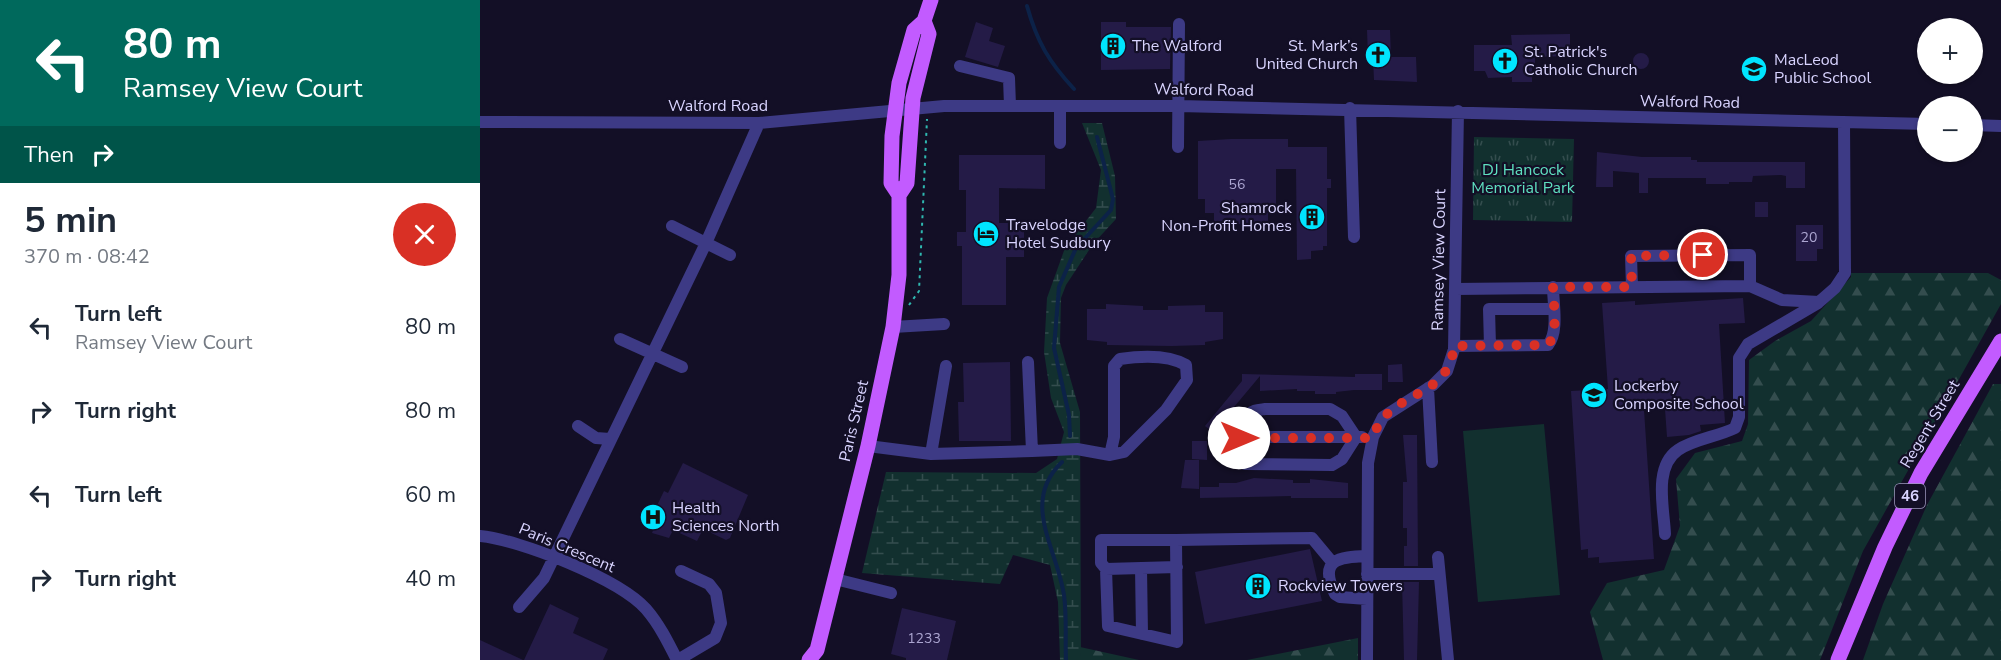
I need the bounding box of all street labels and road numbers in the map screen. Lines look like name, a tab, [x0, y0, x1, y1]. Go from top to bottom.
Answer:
street label: Walford Road	[1154, 78, 1254, 102]
street label: Walford Road	[1640, 90, 1740, 114]
street label: Walford Road	[668, 95, 768, 117]
street label: Ramsey View Court	[1427, 189, 1451, 331]
street label: Regent Street	[1895, 375, 1965, 472]
street label: Paris Street	[834, 378, 874, 464]
road number: 46	[1895, 484, 1925, 508]
street label: Paris Crescent	[516, 518, 619, 578]

